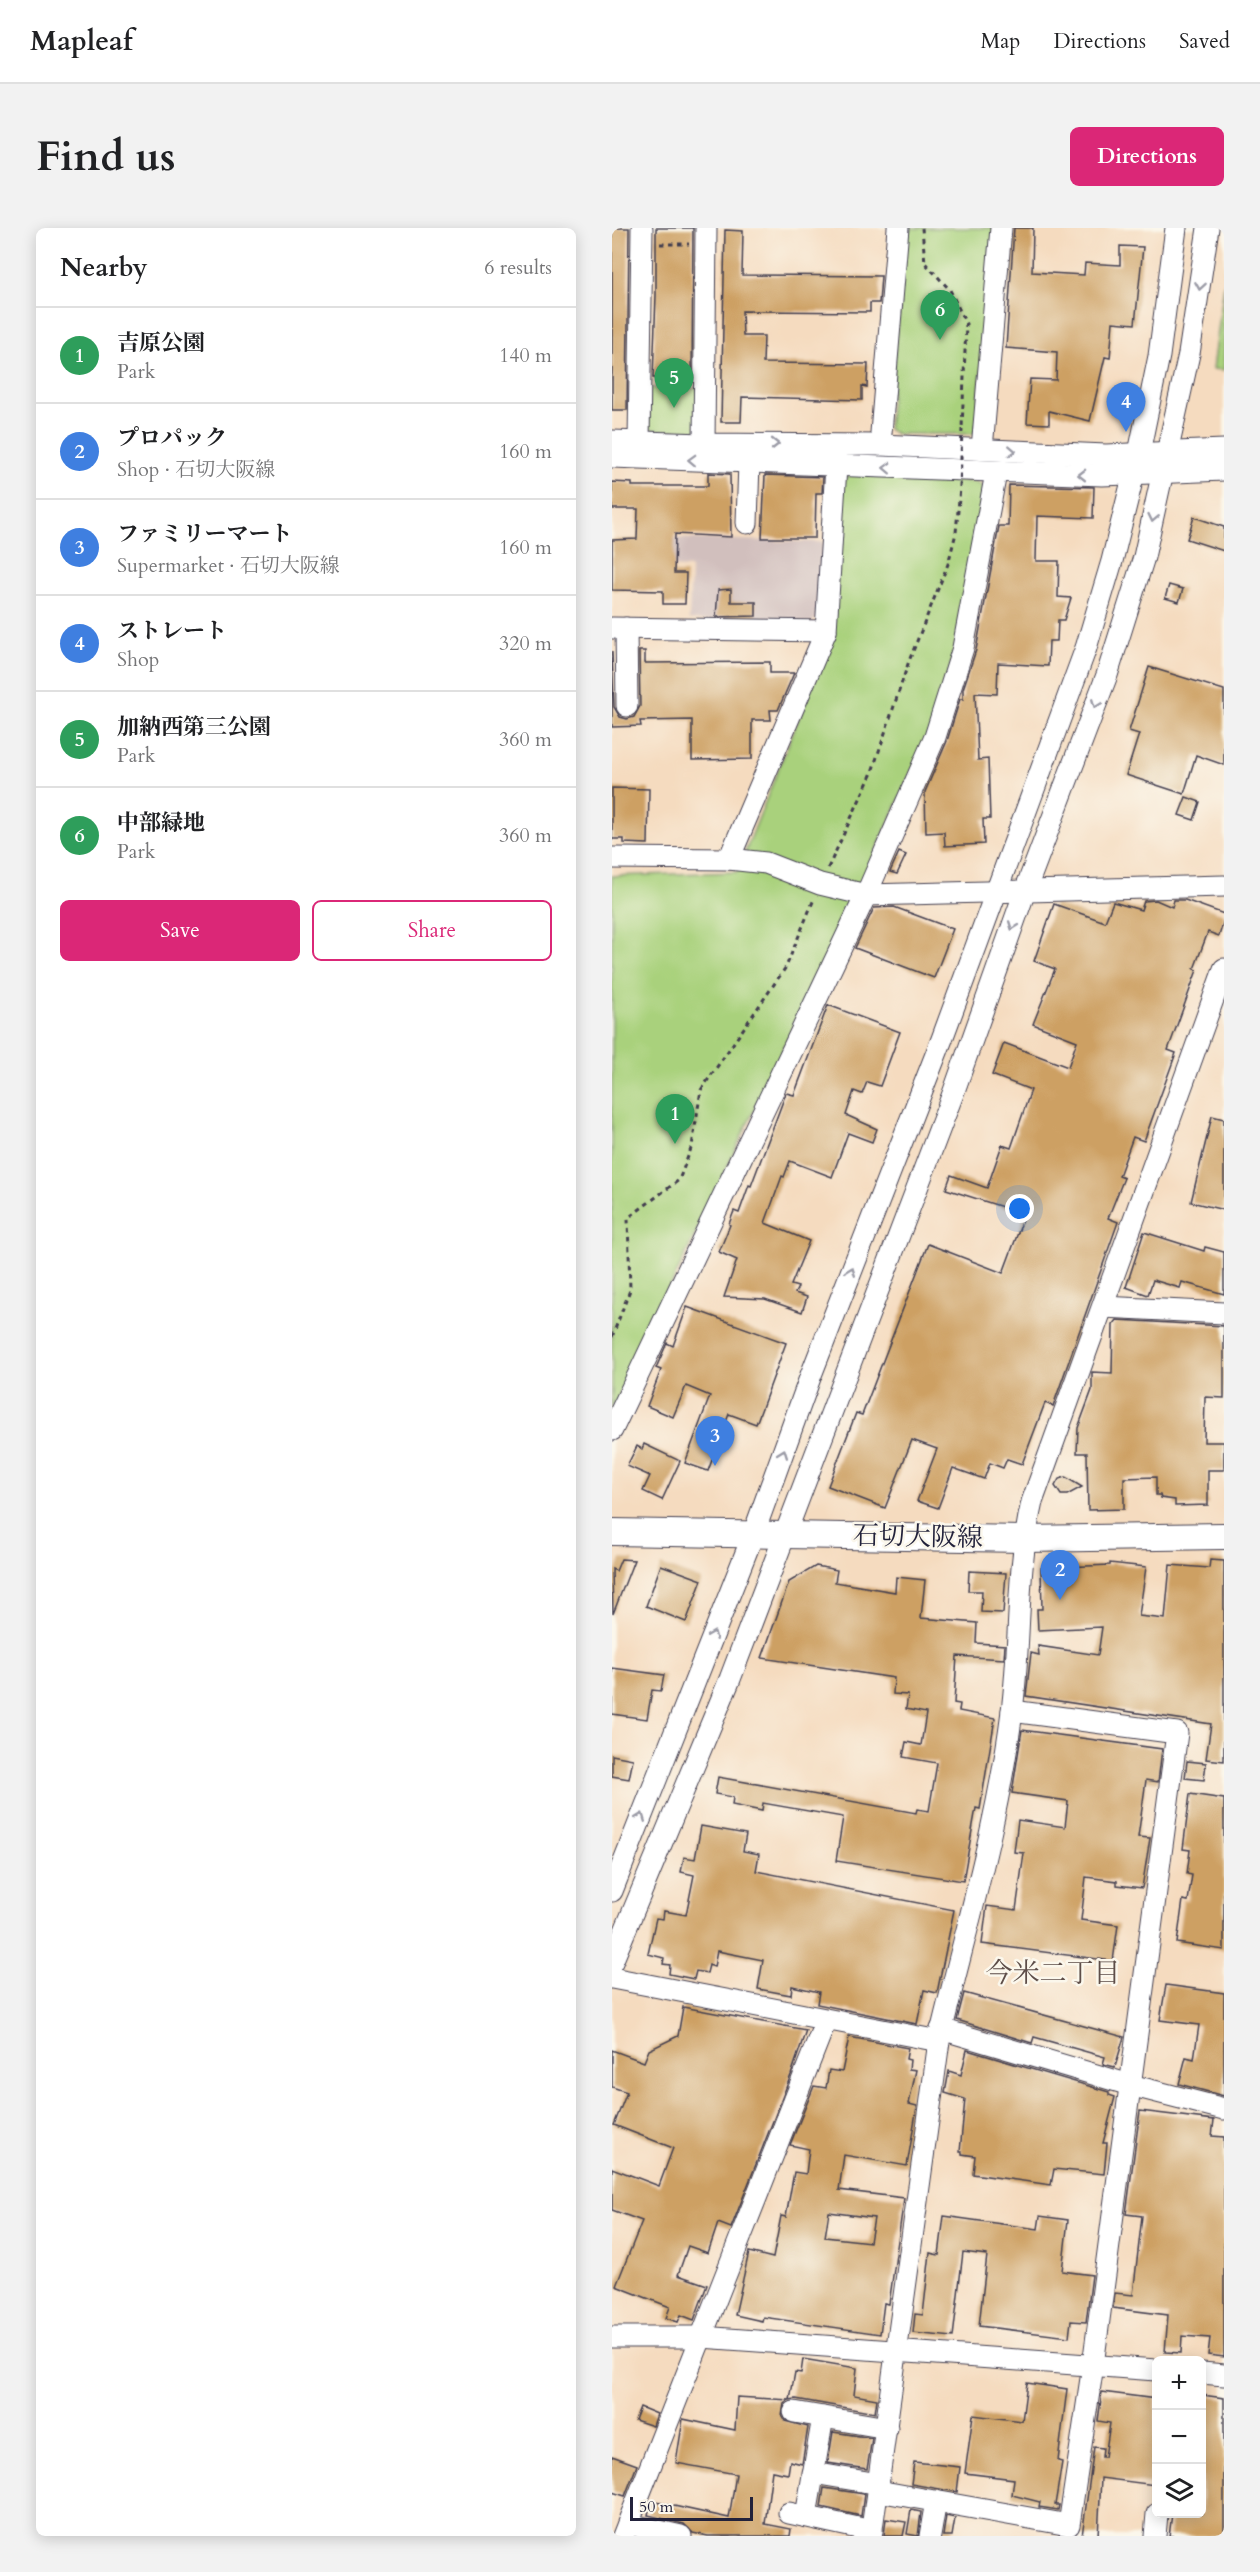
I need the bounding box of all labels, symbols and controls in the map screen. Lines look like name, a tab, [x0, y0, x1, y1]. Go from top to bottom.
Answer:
text: Mapleaf	[30, 22, 133, 60]
text: Map	[980, 27, 1020, 56]
text: Directions	[1053, 27, 1146, 56]
text: Saved	[1179, 27, 1230, 56]
button: Directions	[1070, 127, 1224, 186]
text: Find us	[36, 128, 176, 185]
text: Nearby	[60, 250, 148, 285]
text: 6 results	[484, 254, 552, 281]
one-way arrow	[1195, 281, 1207, 291]
pin: 6	[920, 291, 960, 340]
text: 吉原公園	[117, 328, 205, 358]
text: 1	[74, 342, 85, 369]
text: 140 m	[499, 342, 552, 369]
text: Park	[117, 358, 155, 385]
pin: 5	[654, 358, 694, 408]
pin: 4	[1106, 382, 1146, 432]
text: プロパック	[117, 423, 227, 453]
text: 2	[74, 438, 85, 465]
text: 160 m	[499, 438, 552, 465]
one-way arrow	[771, 438, 780, 450]
one-way arrow	[1008, 444, 1017, 457]
one-way arrow	[687, 453, 696, 466]
text: Shop · 石切大阪線	[117, 456, 275, 483]
one-way arrow	[882, 461, 891, 474]
one-way arrow	[1077, 468, 1086, 481]
one-way arrow	[1147, 513, 1160, 523]
text: ファミリーマート	[117, 519, 293, 549]
text: 3	[74, 534, 85, 561]
text: 160 m	[499, 534, 552, 561]
text: Supermarket · 石切大阪線	[117, 552, 340, 579]
text: ストレート	[117, 616, 227, 646]
text: 4	[74, 630, 85, 657]
text: 320 m	[499, 630, 552, 657]
text: Shop	[117, 646, 159, 673]
one-way arrow	[1091, 698, 1103, 709]
text: 加納西第三公園	[117, 712, 271, 742]
text: 5	[74, 726, 85, 753]
text: 360 m	[499, 726, 552, 753]
text: Park	[117, 742, 155, 769]
text: 中部緑地	[117, 808, 205, 838]
text: 6	[74, 822, 85, 849]
text: 360 m	[499, 822, 552, 849]
text: Park	[117, 838, 155, 865]
button: Save	[60, 900, 300, 961]
button: Share	[312, 900, 552, 961]
one-way arrow	[1007, 920, 1020, 931]
pin: 1	[656, 1094, 694, 1144]
your location	[1005, 1194, 1034, 1223]
one-way arrow	[844, 1266, 857, 1277]
pin: 3	[696, 1416, 734, 1466]
one-way arrow	[775, 1448, 788, 1459]
street label: 石切大阪線	[853, 1518, 983, 1555]
pin: 2	[1040, 1550, 1080, 1600]
one-way arrow	[706, 1631, 718, 1642]
one-way arrow	[634, 1812, 646, 1823]
district label: 今米二丁目	[986, 1955, 1121, 1992]
map controls	[1152, 2356, 1206, 2518]
button: +	[1152, 2356, 1206, 2410]
button: −	[1152, 2410, 1206, 2464]
button: layers	[1152, 2464, 1206, 2518]
scale bar	[630, 2494, 753, 2522]
text: 50 m	[639, 2496, 673, 2518]

